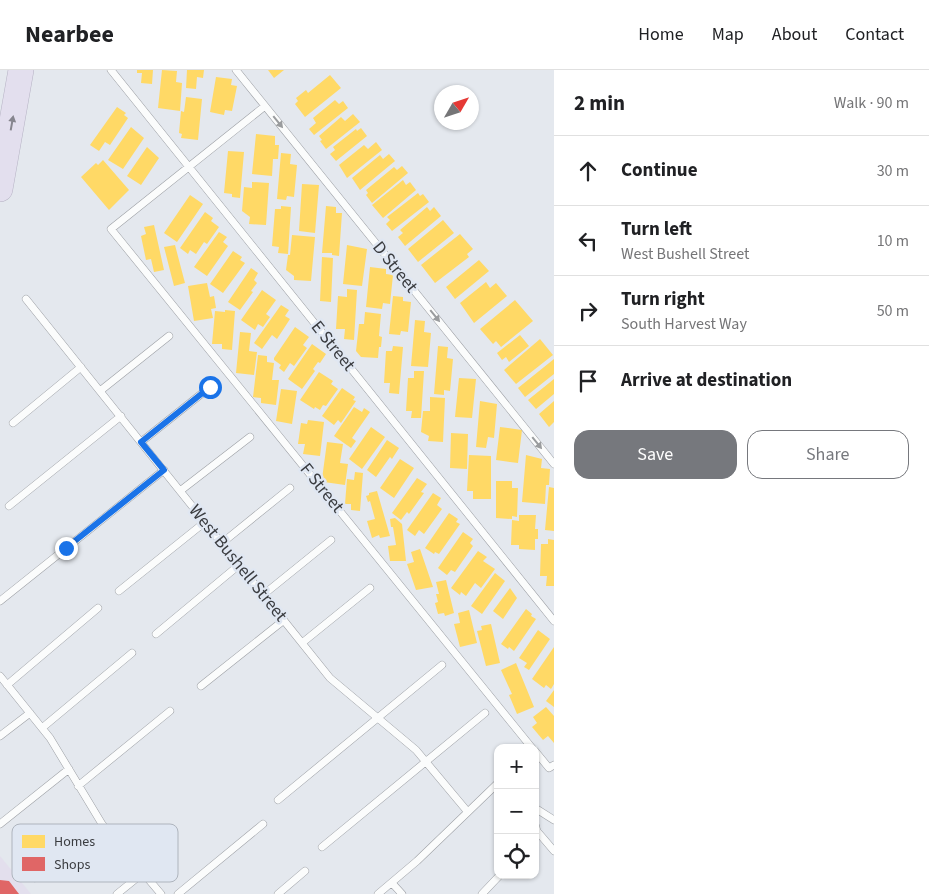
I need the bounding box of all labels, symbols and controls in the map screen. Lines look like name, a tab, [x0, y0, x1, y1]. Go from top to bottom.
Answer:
text: Nearbee	[25, 17, 114, 52]
text: Home	[638, 22, 684, 47]
text: Map	[712, 22, 744, 47]
text: About	[772, 22, 817, 47]
text: Contact	[845, 22, 904, 47]
north arrow	[434, 85, 479, 130]
text: 2 min	[574, 88, 625, 118]
text: Walk · 90 m	[834, 92, 909, 114]
one-way arrow	[8, 115, 16, 131]
one-way arrow	[272, 115, 283, 128]
icon: ahead	[574, 157, 602, 185]
text: Continue	[621, 157, 698, 184]
text: 30 m	[877, 160, 909, 182]
text: Turn left	[621, 216, 692, 243]
icon: left	[574, 227, 602, 255]
text: 10 m	[877, 230, 909, 252]
street label: D Street	[366, 236, 424, 298]
text: West Bushell Street	[621, 243, 749, 265]
text: Turn right	[621, 286, 705, 313]
icon: right	[574, 297, 602, 325]
text: 50 m	[877, 300, 909, 322]
one-way arrow	[429, 309, 440, 322]
text: South Harvest Way	[621, 313, 747, 335]
street label: E Street	[305, 316, 361, 376]
icon: arrive	[574, 367, 602, 395]
text: Arrive at destination	[621, 367, 792, 394]
route start	[199, 376, 222, 399]
button: Save	[574, 430, 737, 479]
button: Share	[747, 430, 909, 479]
one-way arrow	[531, 436, 542, 449]
street label: F Street	[294, 458, 350, 518]
street label: West Bushell Street	[183, 499, 293, 627]
route end	[55, 537, 78, 560]
map controls	[494, 744, 539, 879]
button: +	[494, 744, 539, 789]
button: −	[494, 789, 539, 834]
legend	[12, 824, 178, 882]
text: Homes	[54, 832, 95, 852]
button: locate	[494, 834, 539, 879]
text: Shops	[54, 855, 90, 875]

